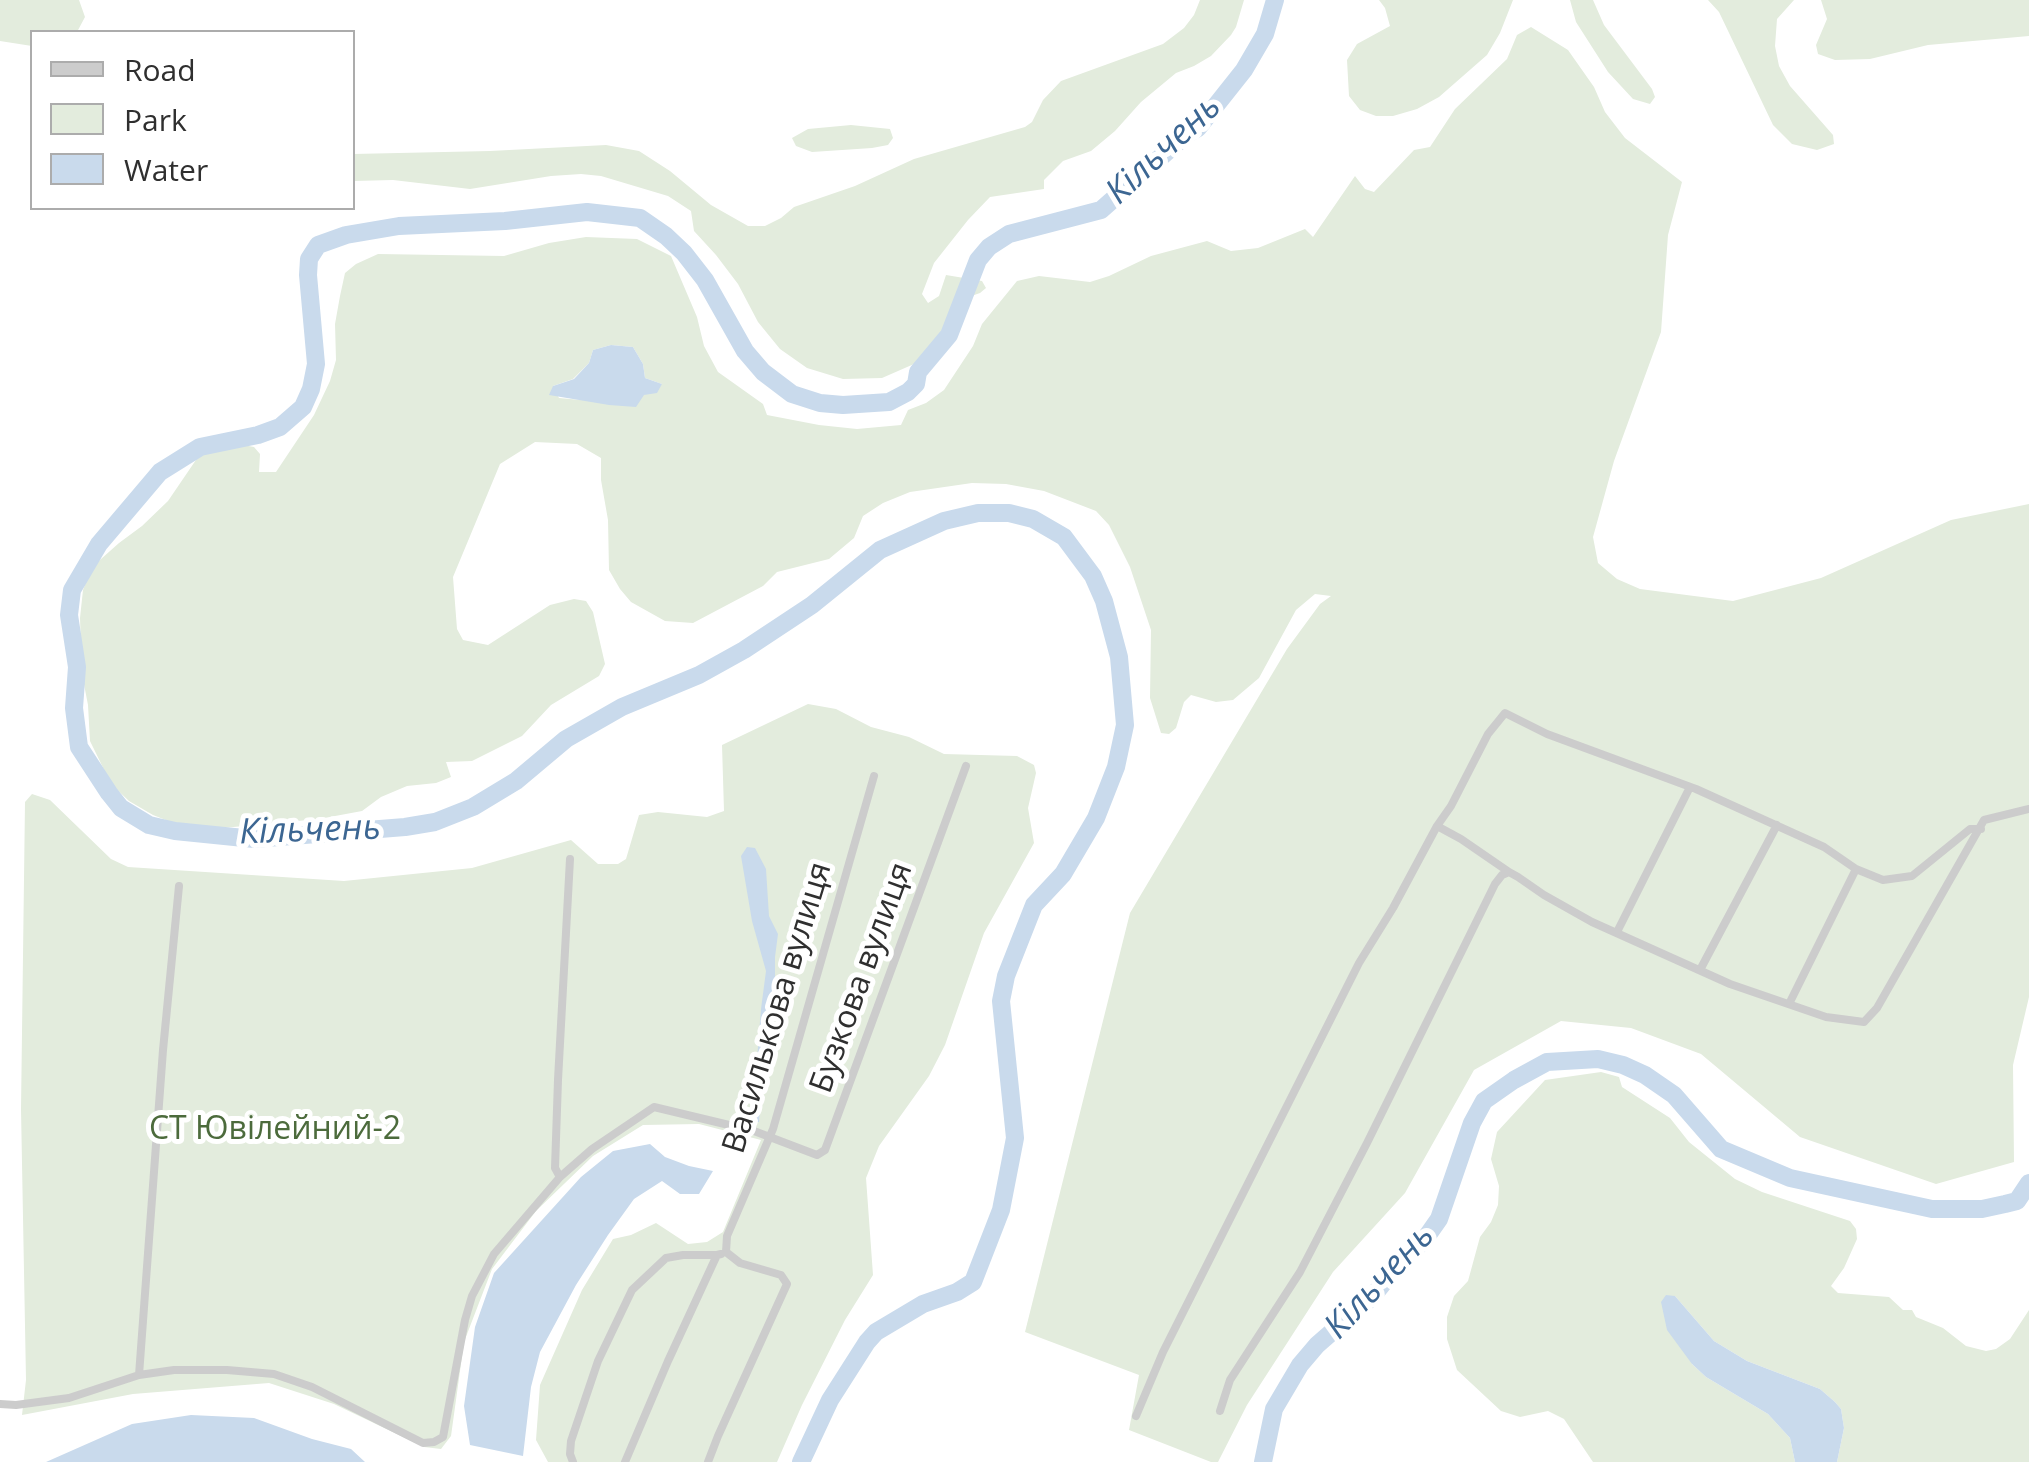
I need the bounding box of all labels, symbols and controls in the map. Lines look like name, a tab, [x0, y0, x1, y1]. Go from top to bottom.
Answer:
legend	[30, 30, 355, 210]
text: Road	[124, 49, 196, 90]
water label: Кільчень	[1098, 86, 1230, 214]
text: Park	[124, 99, 187, 140]
text: Water	[124, 149, 208, 190]
water label: Кільчень	[239, 808, 381, 854]
street label: Василькова вулиця	[715, 858, 841, 1158]
street label: Бузкова вулиця	[803, 858, 921, 1098]
park label: СT Ювілейний-2	[149, 1111, 401, 1149]
water label: Кільчень	[1316, 1216, 1444, 1348]

